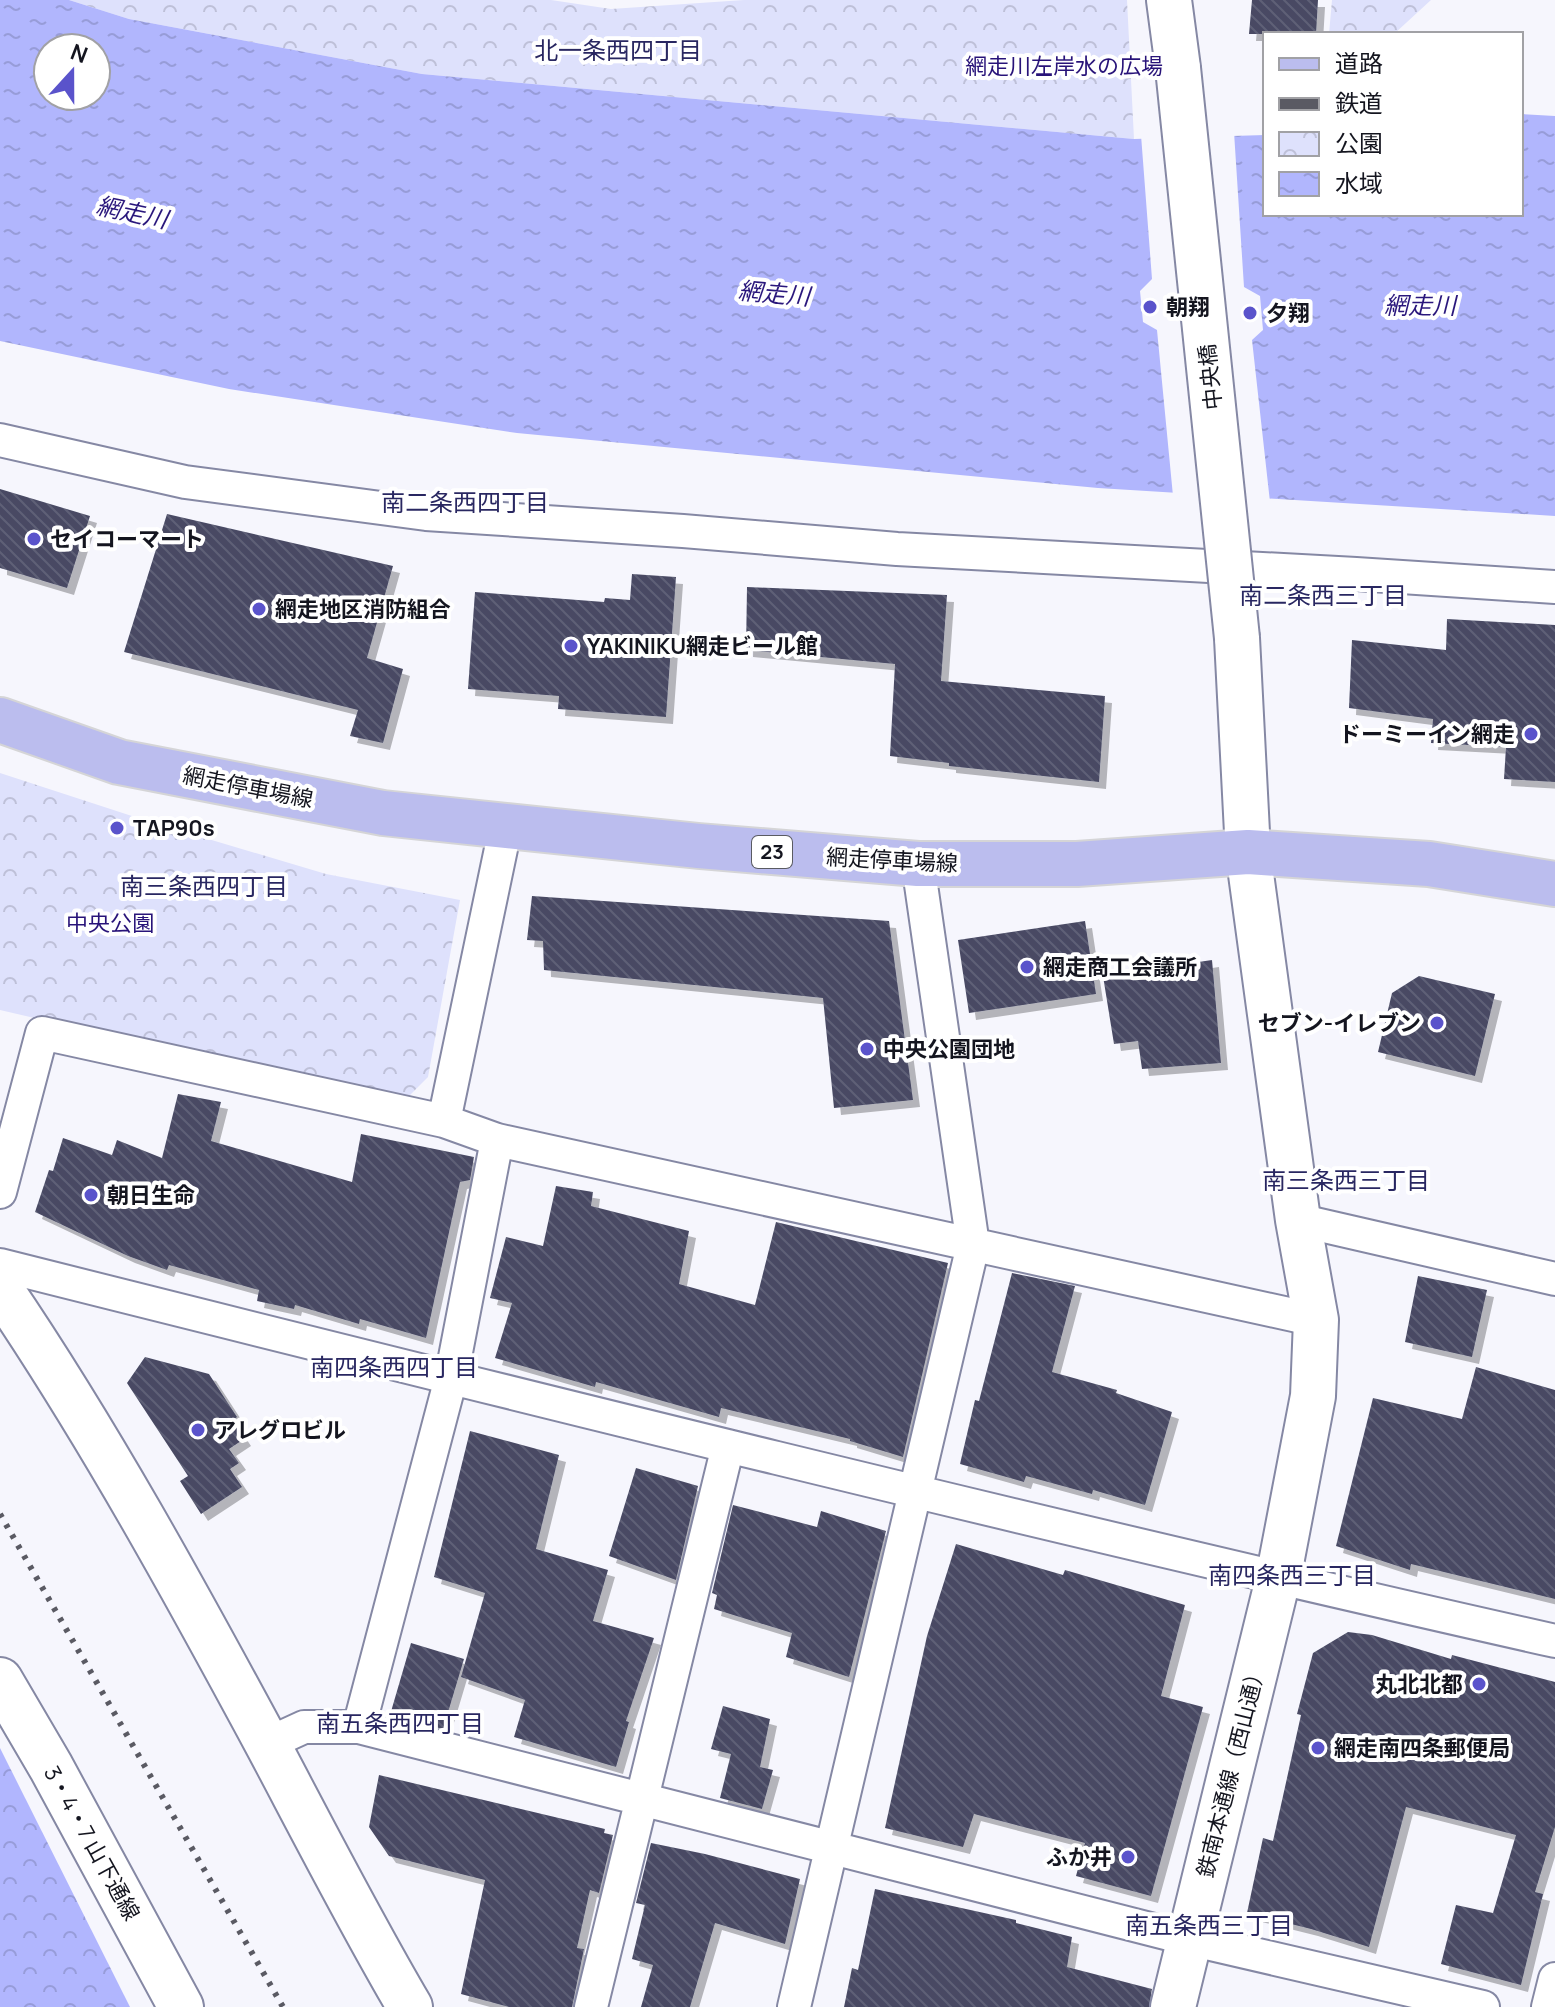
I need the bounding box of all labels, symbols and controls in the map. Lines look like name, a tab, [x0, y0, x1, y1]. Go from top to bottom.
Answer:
north arrow	[32, 32, 112, 112]
legend	[1263, 32, 1523, 216]
district label: 北一条西四丁目	[534, 33, 702, 66]
text: N	[66, 36, 92, 70]
text: 道路	[1335, 46, 1383, 79]
park label: 網走川左岸水の広場	[965, 51, 1163, 81]
text: 鉄道	[1335, 86, 1383, 119]
text: 公園	[1335, 126, 1383, 159]
text: 水域	[1335, 166, 1383, 199]
water label: 網走川	[94, 188, 174, 236]
water label: 網走川	[737, 273, 814, 312]
water label: 網走川	[1384, 288, 1459, 321]
place label: 朝翔	[1166, 292, 1210, 322]
marker: 朝翔	[1141, 298, 1159, 316]
place label: 夕翔	[1266, 298, 1310, 328]
marker: 夕翔	[1241, 304, 1259, 322]
street label: 中央橋	[1192, 343, 1228, 411]
district label: 南二条西四丁目	[381, 485, 549, 518]
place label: セイコーマート	[50, 524, 204, 554]
marker: セイコーマート	[25, 530, 43, 548]
district label: 南二条西三丁目	[1239, 578, 1407, 611]
place label: 網走地区消防組合	[275, 594, 451, 624]
marker: 網走地区消防組合	[250, 600, 268, 618]
place label: YAKINIKU網走ビール館	[587, 631, 818, 661]
marker: YAKINIKU網走ビール館	[562, 637, 580, 655]
place label: ドーミーイン網走	[1339, 719, 1515, 749]
marker: ドーミーイン網走	[1522, 725, 1540, 743]
street label: 網走停車場線	[180, 760, 316, 814]
place label: TAP90s	[133, 813, 215, 843]
marker: TAP90s	[108, 819, 126, 837]
road number: 23	[752, 836, 792, 868]
street label: 網走停車場線	[825, 842, 959, 878]
district label: 南三条西四丁目	[120, 869, 288, 902]
park label: 中央公園	[66, 908, 154, 938]
place label: 網走商工会議所	[1043, 952, 1197, 982]
marker: 網走商工会議所	[1018, 958, 1036, 976]
place label: セブン-イレブン	[1258, 1008, 1421, 1038]
marker: セブン-イレブン	[1428, 1014, 1446, 1032]
place label: 中央公園団地	[883, 1034, 1015, 1064]
marker: 中央公園団地	[858, 1040, 876, 1058]
district label: 南三条西三丁目	[1262, 1163, 1430, 1196]
place label: 朝日生命	[107, 1180, 195, 1210]
marker: 朝日生命	[82, 1186, 100, 1204]
district label: 南四条西四丁目	[310, 1350, 478, 1383]
place label: アレグロビル	[214, 1415, 346, 1445]
marker: アレグロビル	[189, 1421, 207, 1439]
district label: 南四条西三丁目	[1208, 1558, 1376, 1591]
street label: 鉄南本通線（西山通）	[1190, 1660, 1272, 1880]
place label: 丸北北都	[1375, 1669, 1463, 1699]
marker: 丸北北都	[1470, 1675, 1488, 1693]
district label: 南五条西四丁目	[316, 1706, 484, 1739]
place label: 網走南四条郵便局	[1334, 1733, 1510, 1763]
marker: 網走南四条郵便局	[1309, 1739, 1327, 1757]
street label: 3・4・7 山下通線	[37, 1760, 147, 1926]
place label: ふか井	[1046, 1842, 1112, 1872]
marker: ふか井	[1119, 1848, 1137, 1866]
district label: 南五条西三丁目	[1125, 1908, 1293, 1941]

